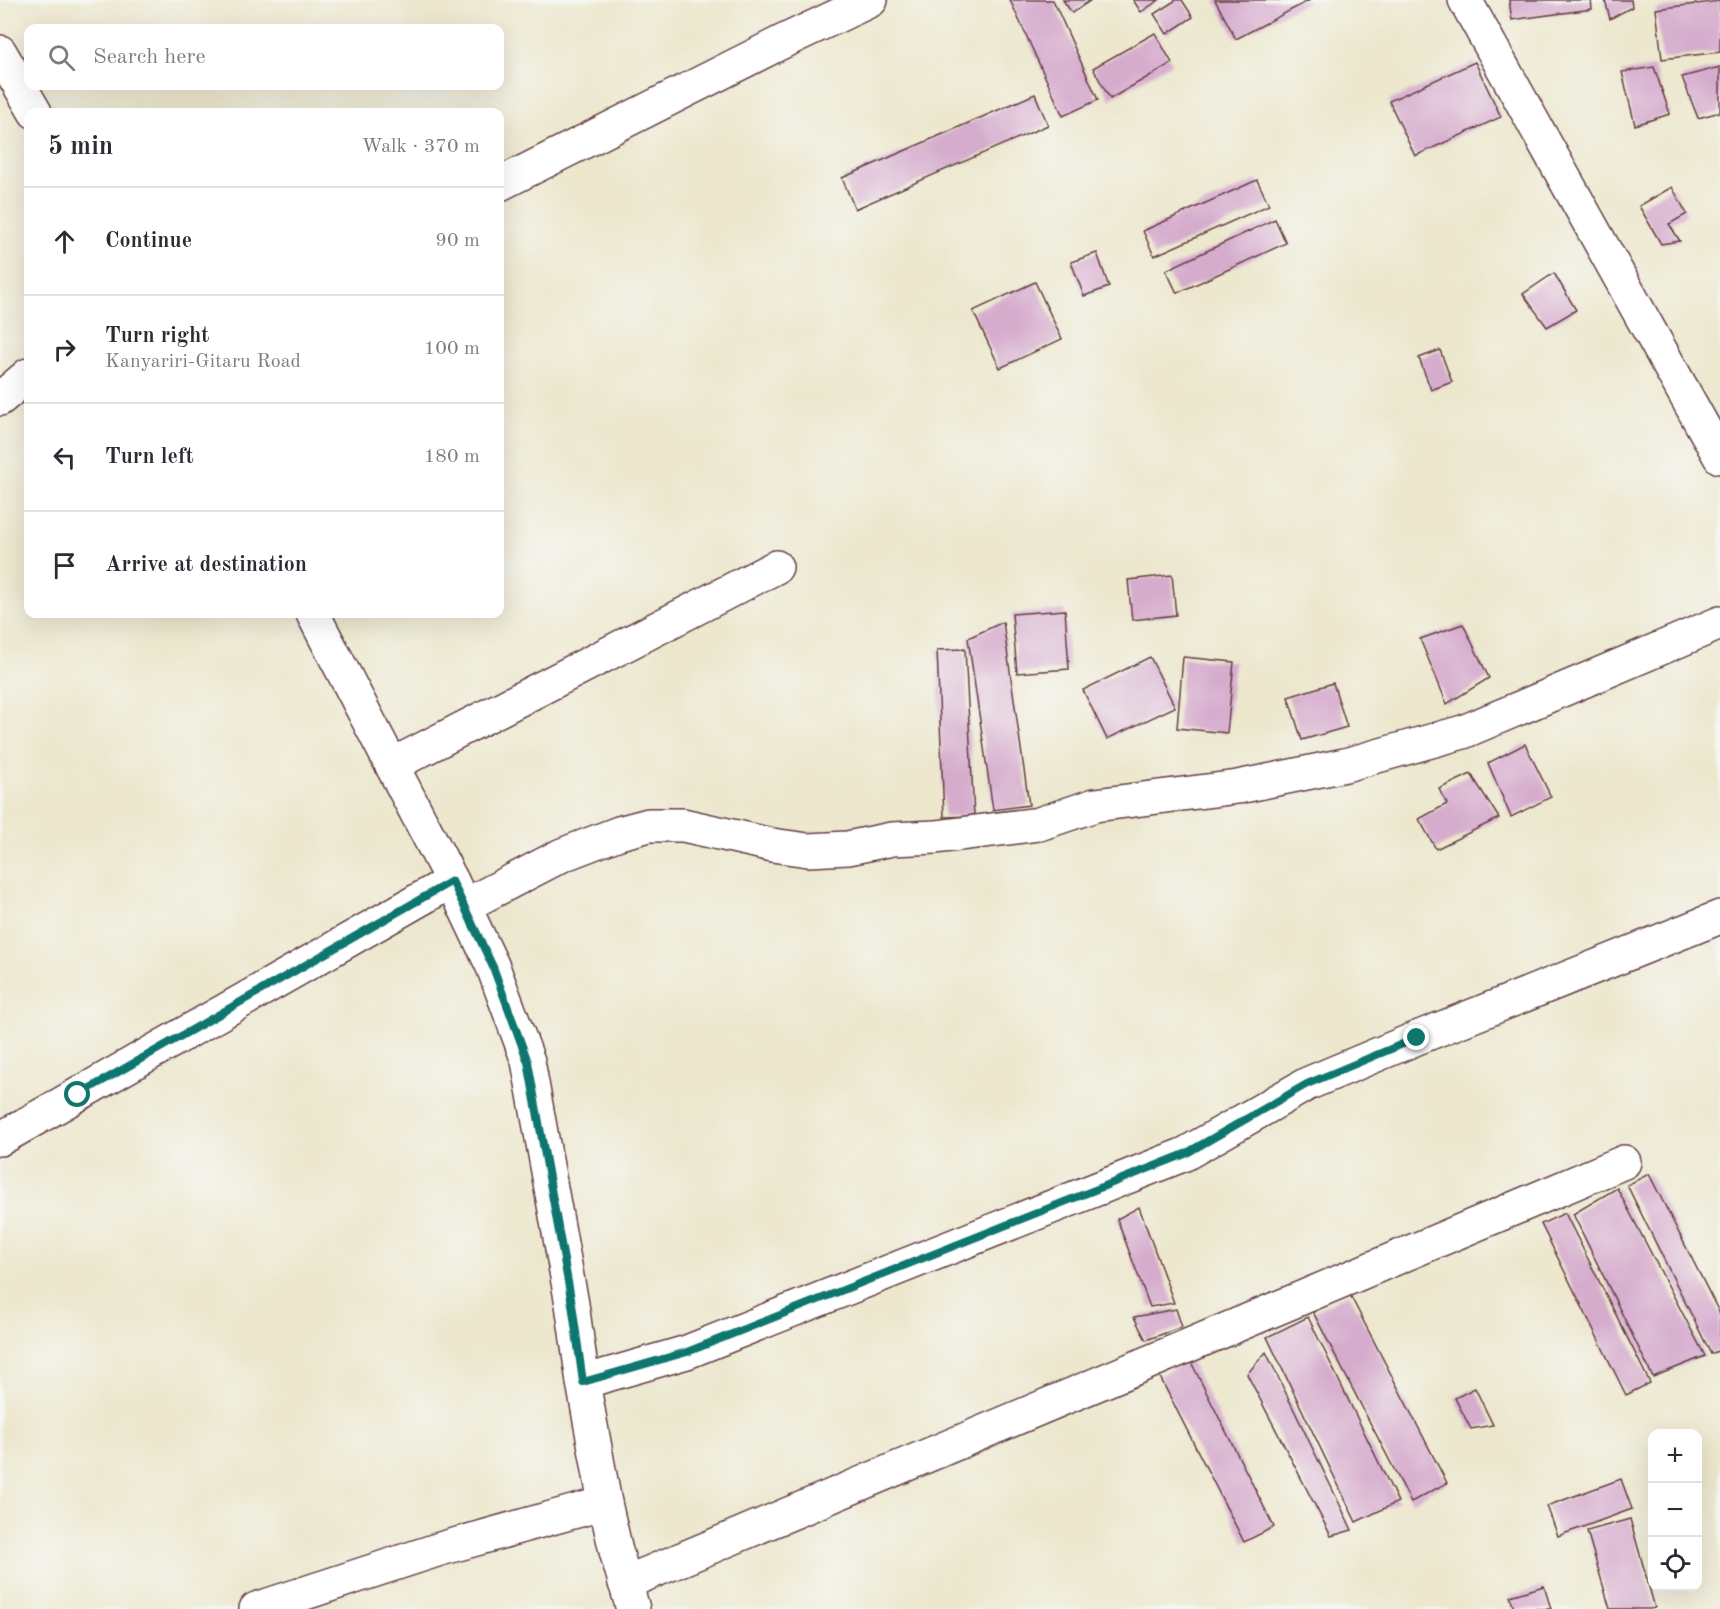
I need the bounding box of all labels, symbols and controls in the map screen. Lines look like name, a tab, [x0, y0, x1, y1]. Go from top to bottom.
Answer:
search box	[24, 24, 504, 90]
icon: search	[45, 41, 78, 74]
text: Search here	[93, 46, 206, 68]
text: 5 min	[48, 134, 113, 160]
text: Walk · 370 m	[361, 137, 480, 157]
icon: ahead	[48, 225, 81, 258]
text: Continue	[105, 230, 192, 252]
text: 90 m	[435, 231, 480, 251]
text: Turn right	[105, 325, 209, 347]
icon: right	[48, 333, 81, 366]
text: 100 m	[424, 339, 480, 359]
text: Kanyariri-Gitaru Road	[105, 352, 301, 372]
icon: left	[48, 441, 81, 474]
text: Turn left	[105, 446, 194, 468]
text: 180 m	[424, 447, 480, 467]
icon: arrive	[48, 549, 81, 582]
text: Arrive at destination	[105, 554, 307, 576]
route end	[1403, 1024, 1429, 1050]
route start	[64, 1081, 90, 1107]
map controls	[1648, 1429, 1702, 1591]
button: +	[1648, 1429, 1702, 1483]
button: −	[1648, 1483, 1702, 1537]
button: locate	[1648, 1537, 1702, 1591]

